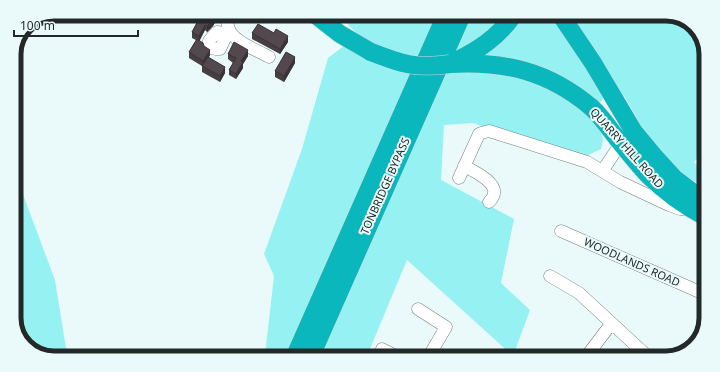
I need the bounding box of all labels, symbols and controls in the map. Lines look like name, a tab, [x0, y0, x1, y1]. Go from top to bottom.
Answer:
scale bar	[14, 12, 138, 38]
text: 100 m	[20, 17, 55, 34]
street label: QUARRY HILL ROAD	[587, 104, 667, 191]
street label: TONBRIDGE BYPASS	[357, 135, 413, 236]
street label: WOODLANDS ROAD	[582, 234, 683, 289]

